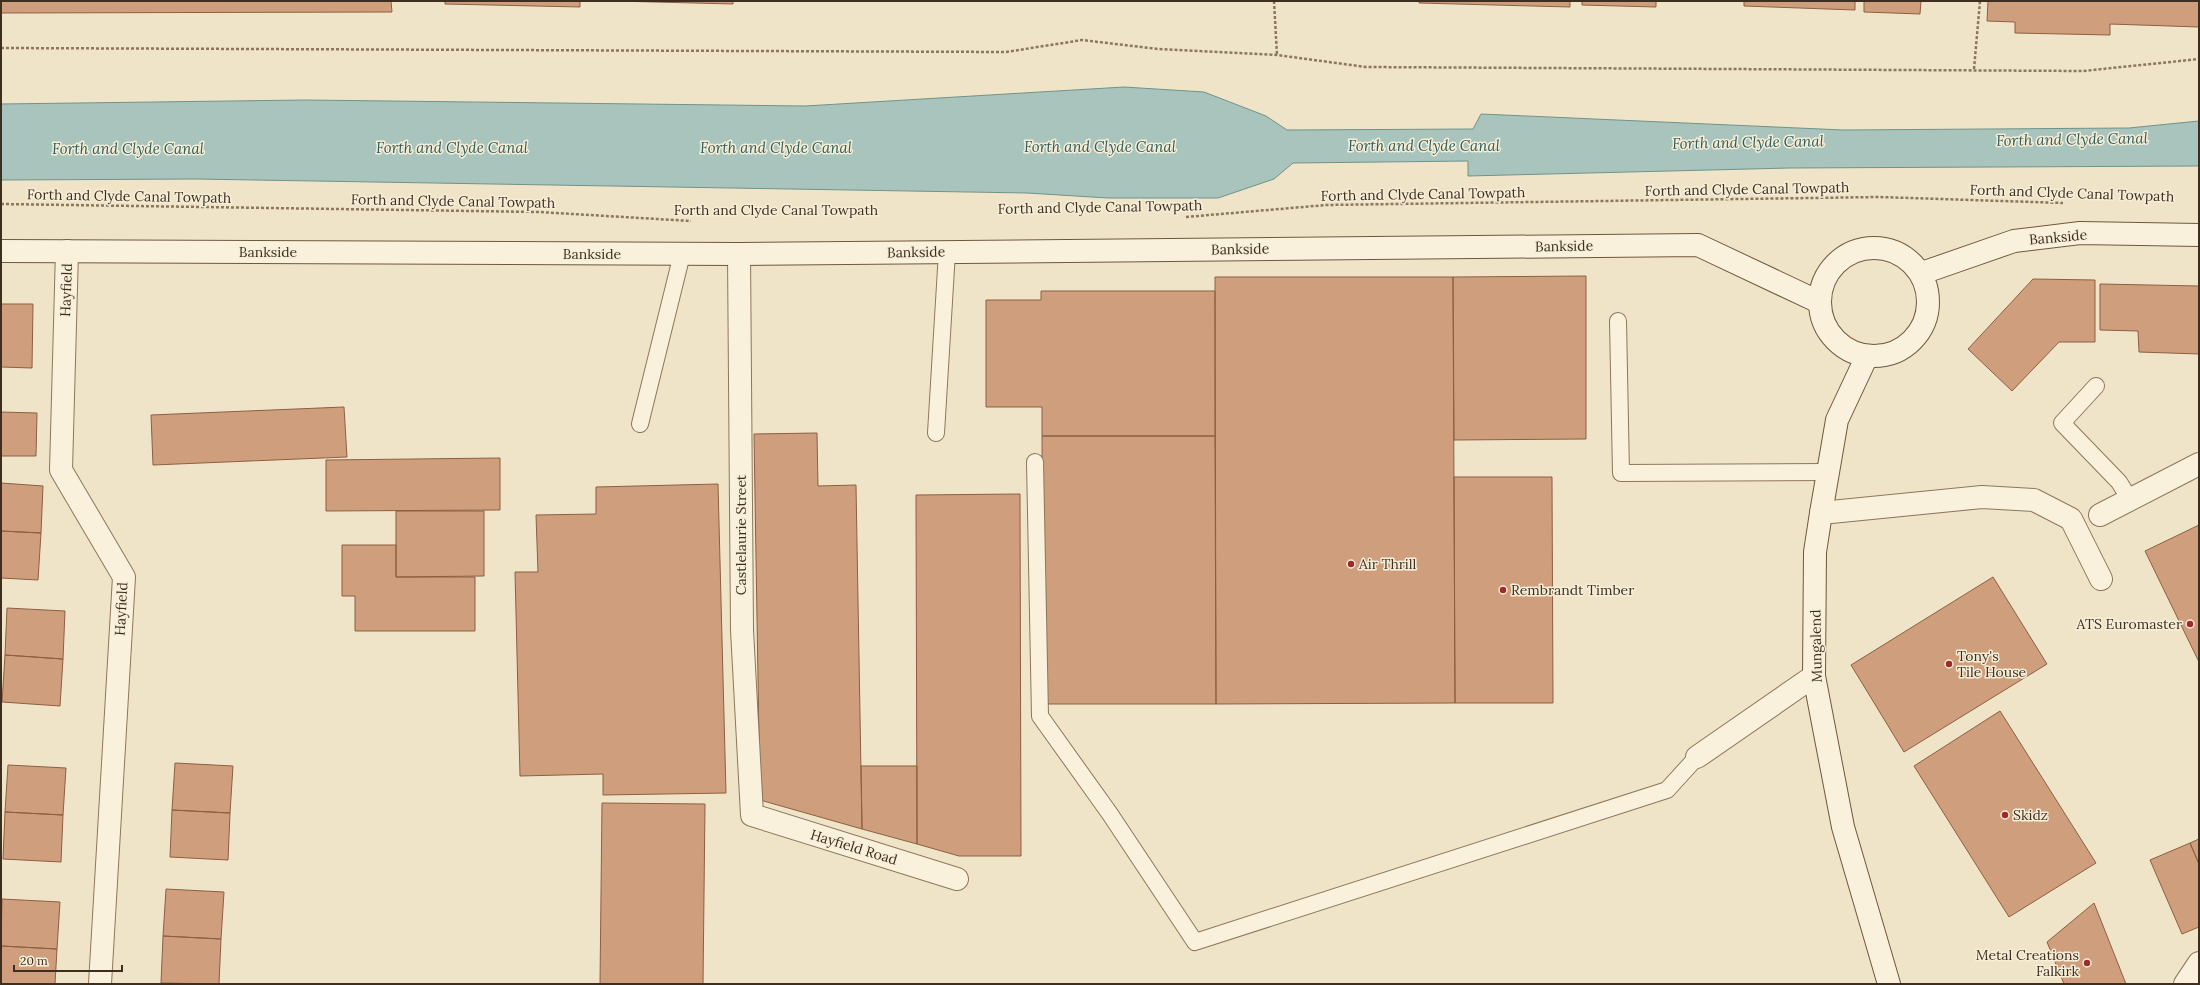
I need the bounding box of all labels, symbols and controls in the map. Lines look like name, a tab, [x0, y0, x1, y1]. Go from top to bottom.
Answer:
water label: Forth and Clyde Canal	[1996, 128, 2149, 150]
water label: Forth and Clyde Canal	[1672, 131, 1825, 153]
water label: Forth and Clyde Canal	[1348, 136, 1501, 155]
water label: Forth and Clyde Canal	[1024, 137, 1177, 156]
water label: Forth and Clyde Canal	[376, 138, 529, 157]
water label: Forth and Clyde Canal	[700, 138, 853, 157]
water label: Forth and Clyde Canal	[52, 139, 205, 158]
street label: Forth and Clyde Canal Towpath	[1645, 178, 1849, 200]
street label: Forth and Clyde Canal Towpath	[1969, 180, 2175, 206]
street label: Forth and Clyde Canal Towpath	[1321, 183, 1525, 205]
street label: Forth and Clyde Canal Towpath	[27, 185, 231, 207]
street label: Forth and Clyde Canal Towpath	[351, 190, 555, 212]
street label: Forth and Clyde Canal Towpath	[998, 196, 1202, 218]
street label: Forth and Clyde Canal Towpath	[674, 201, 878, 219]
street label: Bankside	[2028, 225, 2088, 249]
street label: Bankside	[1535, 236, 1594, 256]
street label: Bankside	[1211, 239, 1270, 259]
street label: Bankside	[887, 242, 946, 262]
street label: Bankside	[239, 243, 298, 261]
street label: Bankside	[563, 245, 622, 263]
street label: Hayfield	[56, 263, 76, 317]
street label: Castlelaurie Street	[732, 474, 750, 595]
place label: Air Thrill	[1358, 555, 1417, 573]
marker: Air Thrill	[1346, 559, 1356, 569]
place label: Rembrandt Timber	[1511, 581, 1634, 599]
street label: Hayfield	[111, 582, 131, 636]
marker: Rembrandt Timber	[1498, 585, 1508, 595]
street label: Mungalend	[1806, 609, 1826, 683]
place label: ATS Euromaster	[2076, 615, 2182, 633]
marker: ATS Euromaster	[2185, 619, 2195, 629]
place label: Tony's Tile House	[1957, 647, 2027, 681]
marker: Tony's Tile House	[1944, 659, 1954, 669]
place label: Skidz	[2013, 806, 2048, 824]
marker: Skidz	[2000, 810, 2010, 820]
street label: Hayfield Road	[808, 825, 900, 869]
place label: Metal Creations Falkirk	[1976, 946, 2079, 980]
scale bar	[14, 947, 122, 973]
text: 20 m	[20, 953, 48, 968]
marker: Metal Creations Falkirk	[2082, 958, 2092, 968]

